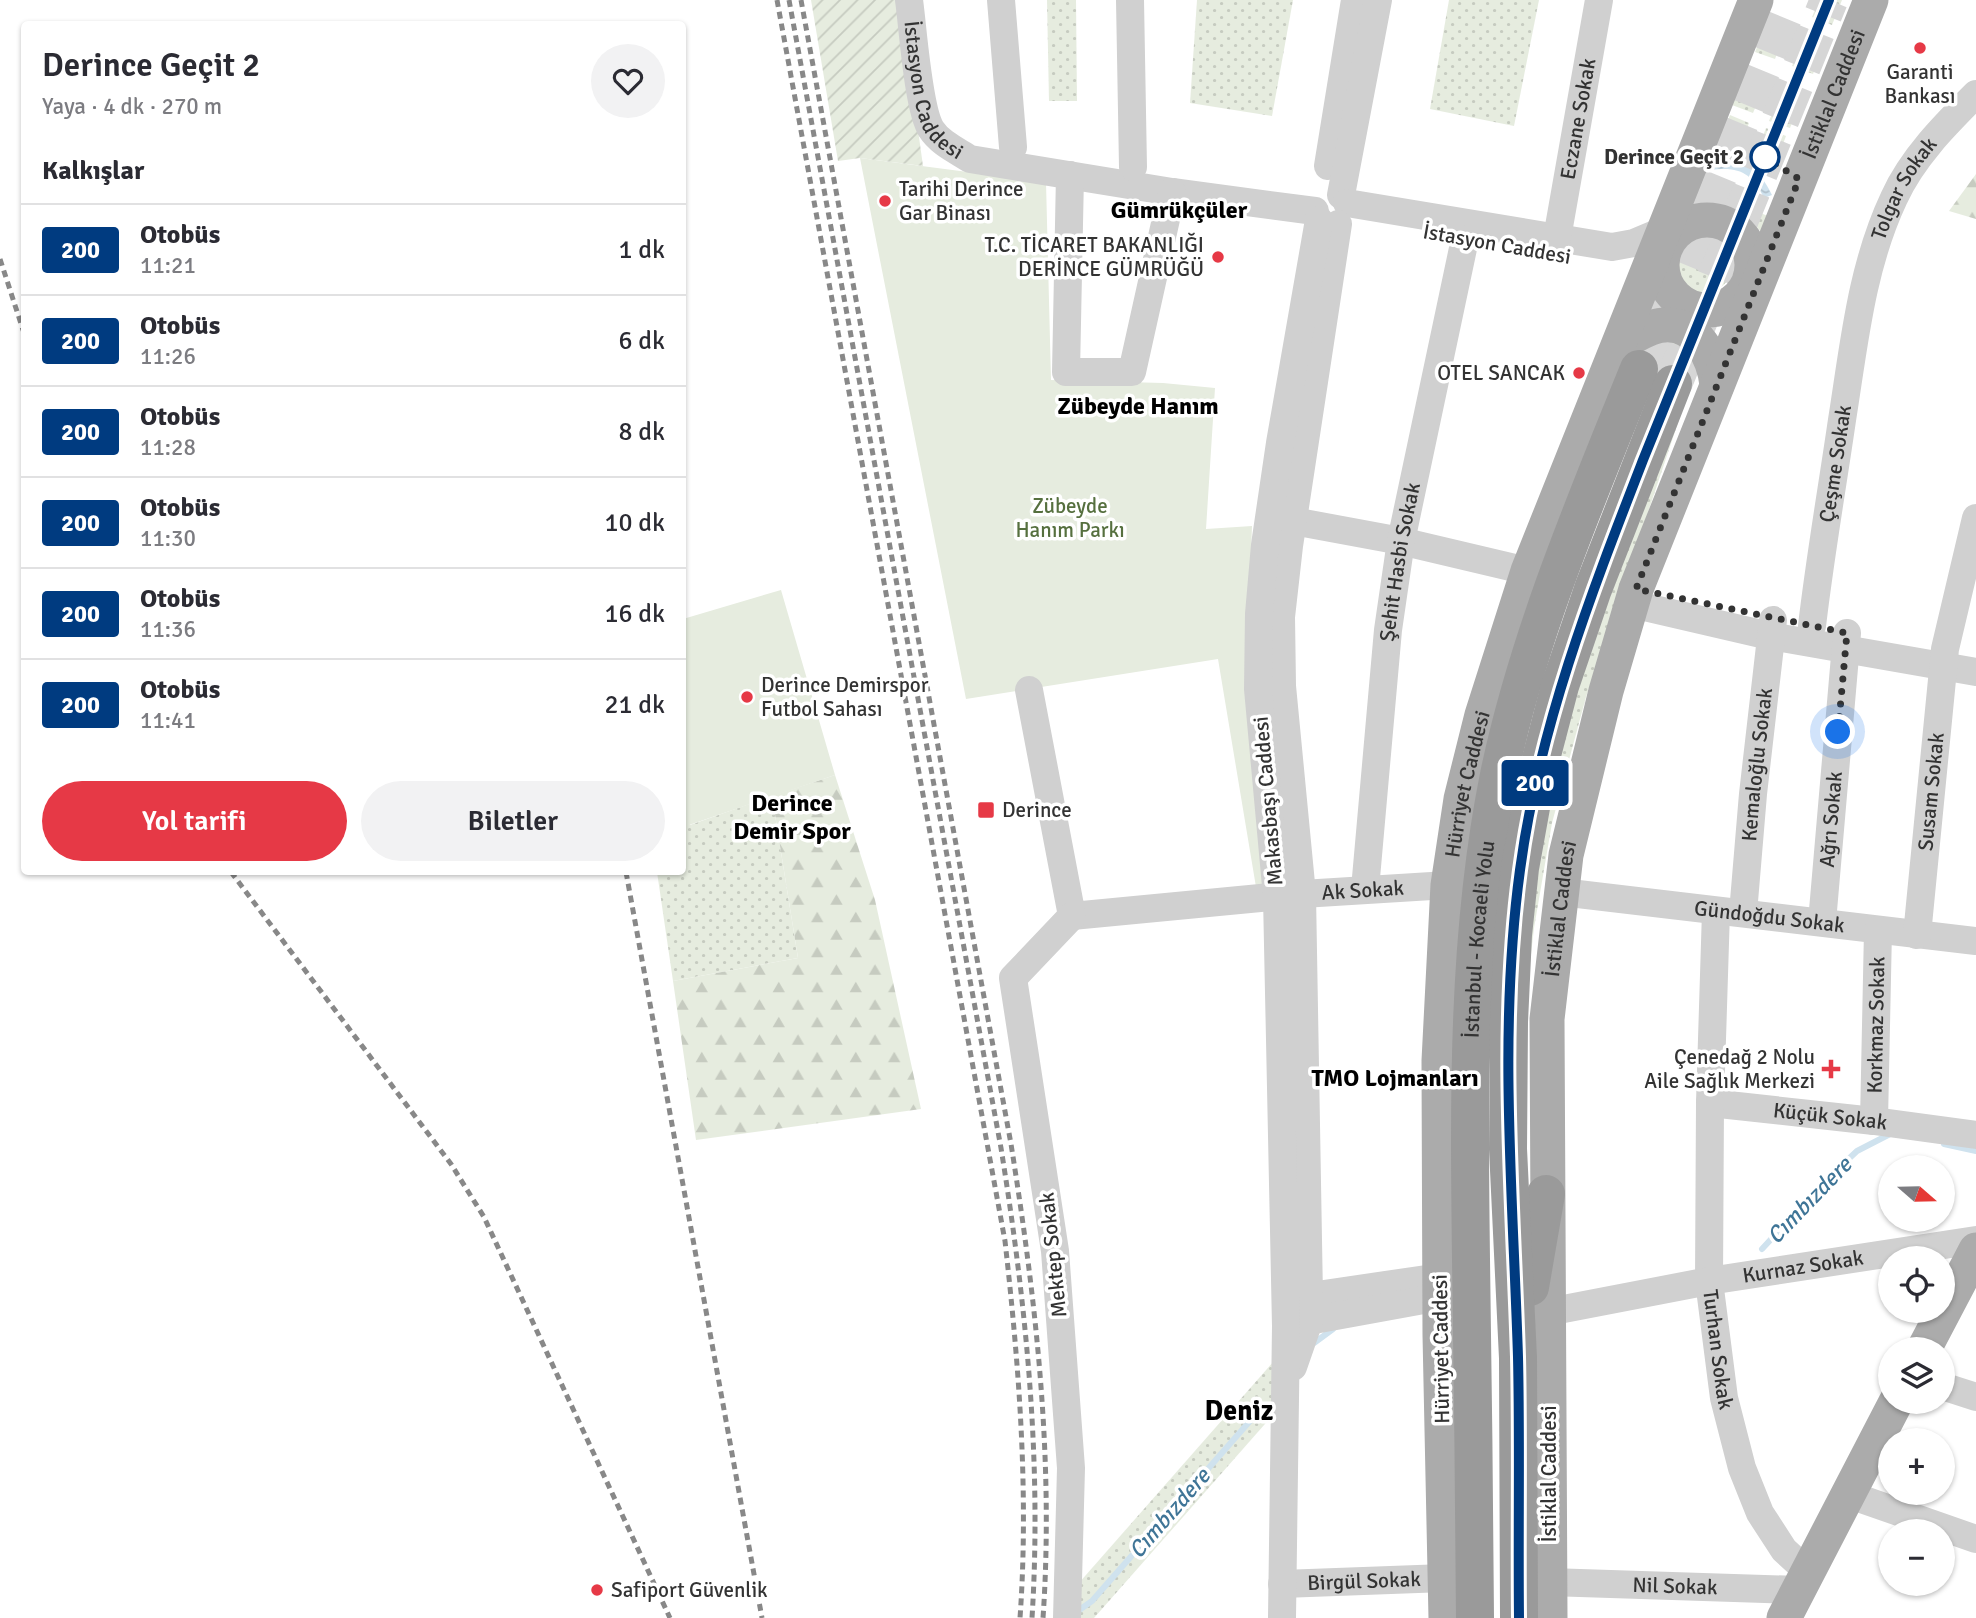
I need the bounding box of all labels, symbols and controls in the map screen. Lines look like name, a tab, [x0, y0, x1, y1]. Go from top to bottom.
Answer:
street label: İstasyon Caddesi	[899, 19, 968, 165]
street label: İstiklal Caddesi	[1796, 26, 1871, 163]
marker: Garanti Bankası	[1912, 40, 1928, 56]
button: heart	[591, 44, 665, 118]
text: Derince Geçit 2	[42, 45, 260, 86]
street label: Eczane Sokak	[1555, 56, 1602, 181]
place label: Garanti Bankası	[1885, 59, 1955, 109]
text: Yaya · 4 dk · 270 m	[42, 92, 222, 121]
street label: Tolgar Sokak	[1865, 131, 1943, 243]
marker: Derince Geçit 2	[1750, 142, 1780, 172]
place label: Derince Geçit 2	[1604, 144, 1744, 170]
text: Kalkışlar	[42, 155, 144, 187]
place label: Tarihi Derince Gar Binası	[899, 176, 1024, 226]
marker: Tarihi Derince Gar Binası	[877, 193, 893, 209]
district label: Gümrükçüler	[1111, 195, 1248, 225]
street label: İstasyon Caddesi	[1421, 218, 1573, 270]
text: Otobüs	[140, 219, 220, 251]
place label: T.C. TİCARET BAKANLIĞI DERİNCE GÜMRÜĞÜ	[985, 232, 1204, 282]
text: 1 dk	[618, 234, 665, 266]
text: 200	[61, 235, 100, 265]
marker: T.C. TİCARET BAKANLIĞI DERİNCE GÜMRÜĞÜ	[1210, 249, 1226, 265]
text: 11:21	[140, 251, 196, 280]
text: Otobüs	[140, 310, 220, 342]
text: 6 dk	[618, 325, 665, 357]
text: 200	[61, 326, 100, 356]
text: 11:26	[140, 342, 196, 371]
place label: OTEL SANCAK	[1437, 360, 1565, 386]
marker: OTEL SANCAK	[1571, 365, 1587, 381]
district label: Zübeyde Hanım	[1057, 391, 1219, 421]
text: Otobüs	[140, 401, 220, 433]
street label: Çeşme Sokak	[1814, 403, 1857, 524]
text: 8 dk	[618, 416, 665, 448]
text: 200	[61, 417, 100, 447]
text: 11:28	[140, 433, 196, 462]
street label: Şehit Hasbi Sokak	[1374, 480, 1426, 643]
text: Otobüs	[140, 492, 220, 524]
park label: Zübeyde Hanım Parkı	[1015, 493, 1125, 543]
text: 10 dk	[604, 507, 665, 539]
text: 200	[61, 508, 100, 538]
text: 11:30	[140, 524, 196, 553]
text: Otobüs	[140, 583, 220, 615]
text: 16 dk	[604, 598, 665, 630]
text: 200	[61, 599, 100, 629]
text: 11:36	[140, 615, 196, 644]
place label: Derince Demirspor Futbol Sahası	[761, 672, 929, 722]
text: Otobüs	[140, 674, 220, 706]
street label: Kemaloğlu Sokak	[1736, 686, 1778, 843]
text: 21 dk	[604, 689, 665, 721]
marker: Derince Demirspor Futbol Sahası	[739, 689, 755, 705]
text: 200	[61, 690, 100, 720]
text: 11:41	[140, 706, 196, 735]
street label: Hürriyet Caddesi	[1439, 707, 1496, 860]
your location	[1820, 714, 1855, 749]
street label: Makasbaşı Caddesi	[1248, 715, 1288, 887]
street label: Susam Sokak	[1912, 731, 1950, 852]
line badge: 200	[1495, 760, 1575, 806]
text: 200	[1516, 768, 1554, 798]
street label: Ağrı Sokak	[1814, 770, 1848, 869]
button: Yol tarifi	[42, 781, 347, 861]
button: Biletler	[361, 781, 665, 861]
district label: Derince Demir Spor	[733, 788, 851, 846]
place label: Derince	[1002, 797, 1072, 823]
marker: Derince	[976, 800, 996, 820]
street label: İstiklal Caddesi	[1539, 838, 1582, 978]
street label: İstanbul - Kocaeli Yolu	[1458, 839, 1501, 1039]
street label: Ak Sokak	[1321, 875, 1405, 906]
street label: Gündoğdu Sokak	[1693, 895, 1847, 938]
street label: Korkmaz Sokak	[1862, 956, 1890, 1094]
place label: Çenedağ 2 Nolu Aile Sağlık Merkezi	[1644, 1044, 1815, 1094]
marker: Çenedağ 2 Nolu Aile Sağlık Merkezi	[1821, 1059, 1841, 1079]
district label: TMO Lojmanları	[1311, 1063, 1479, 1093]
street label: Küçük Sokak	[1772, 1097, 1889, 1136]
water label: Cımbızdere	[1761, 1150, 1859, 1250]
north arrow	[1878, 1155, 1955, 1232]
map controls	[1878, 1155, 1955, 1596]
street label: Mektep Sokak	[1033, 1191, 1072, 1319]
street label: Kurnaz Sokak	[1741, 1244, 1866, 1289]
button: locate	[1878, 1246, 1955, 1323]
street label: Hürriyet Caddesi	[1427, 1274, 1455, 1424]
street label: Turhan Sokak	[1697, 1288, 1739, 1413]
button: layers	[1878, 1337, 1955, 1414]
district label: Deniz	[1205, 1394, 1273, 1428]
street label: İstiklal Caddesi	[1536, 1405, 1562, 1543]
button: +	[1878, 1428, 1955, 1505]
water label: Cımbızdere	[1122, 1461, 1217, 1564]
button: −	[1878, 1519, 1955, 1596]
street label: Birgül Sokak	[1307, 1566, 1422, 1596]
street label: Nil Sokak	[1632, 1572, 1718, 1600]
place label: Safiport Güvenlik	[611, 1577, 768, 1603]
marker: Safiport Güvenlik	[589, 1582, 605, 1598]

